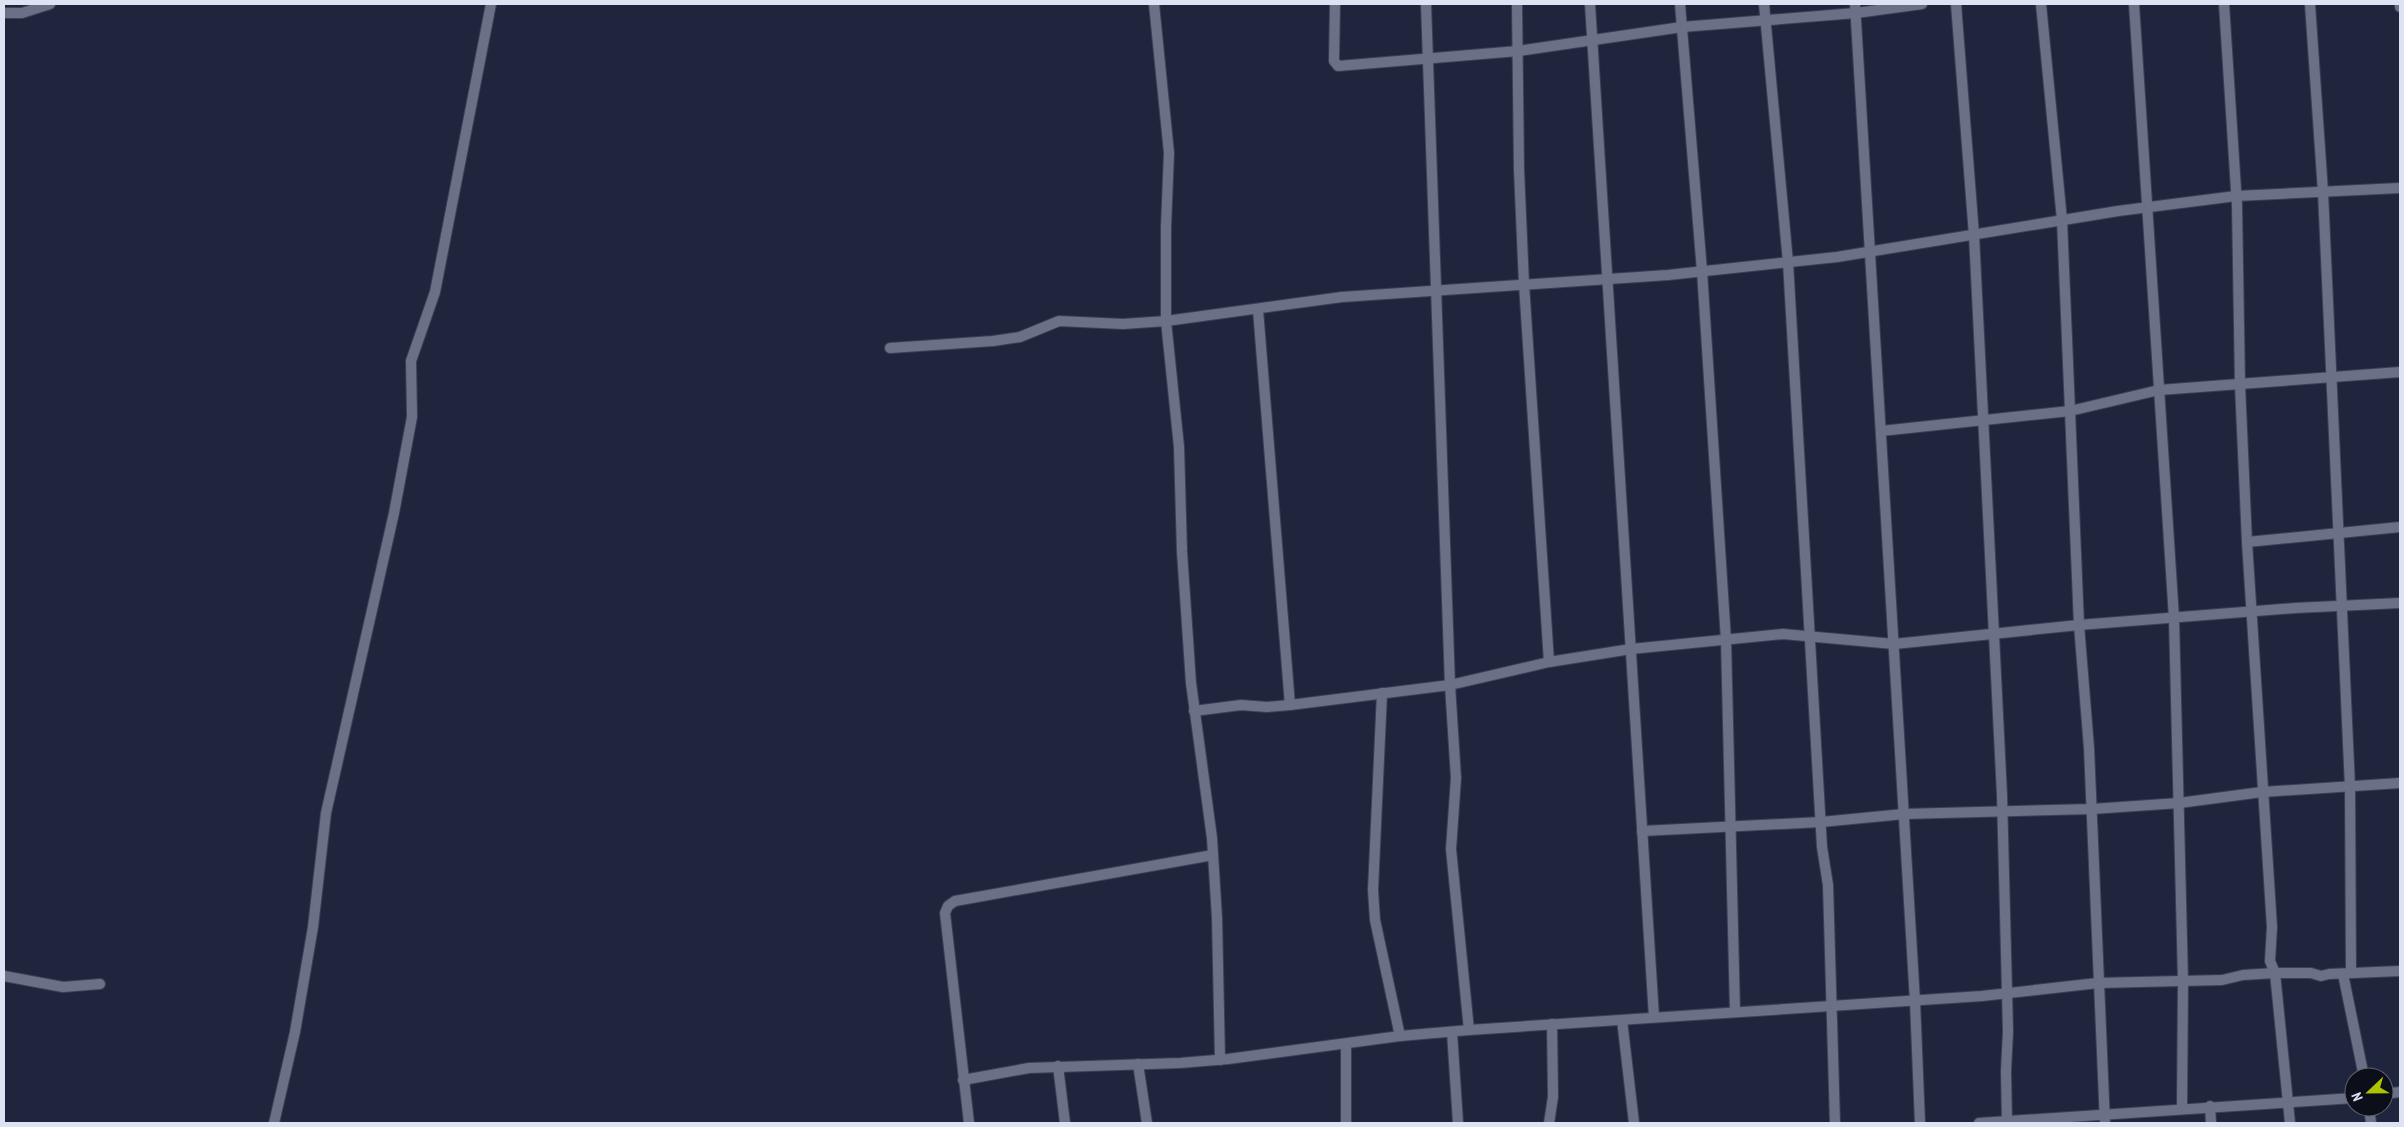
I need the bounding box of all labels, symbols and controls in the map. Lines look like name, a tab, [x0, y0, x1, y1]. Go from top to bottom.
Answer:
north arrow	[2344, 1067, 2394, 1117]
text: N	[2347, 1090, 2367, 1104]

